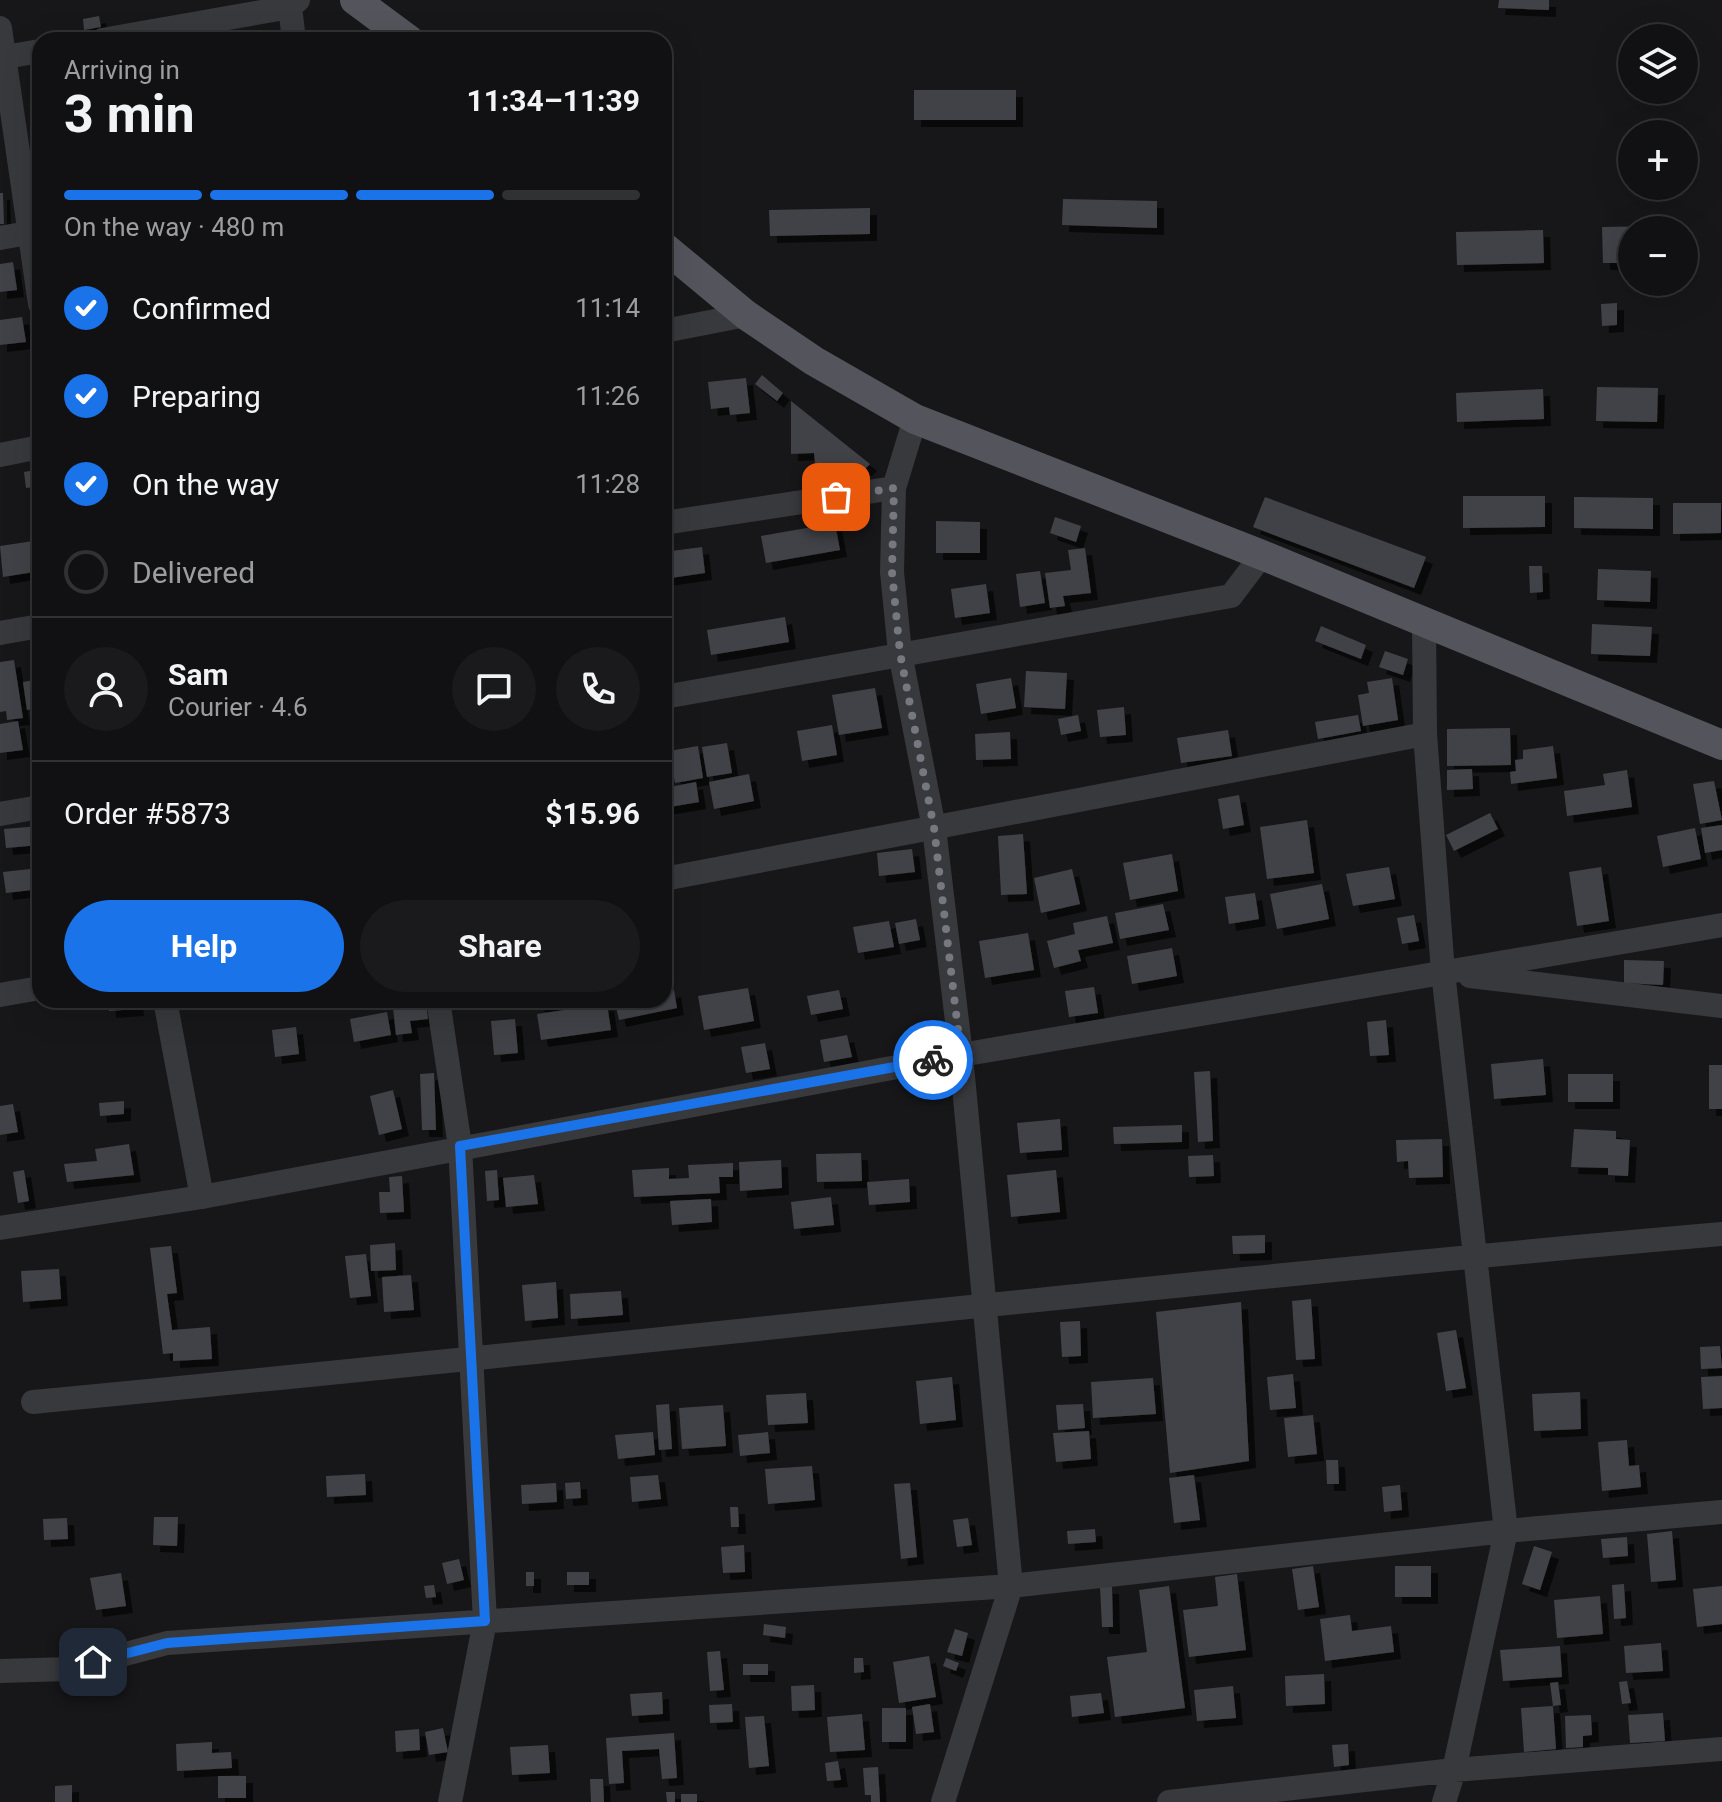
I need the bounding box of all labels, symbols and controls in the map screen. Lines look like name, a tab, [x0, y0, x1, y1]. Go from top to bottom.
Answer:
map controls	[1618, 24, 1698, 296]
button: layers	[1618, 24, 1698, 104]
text: Arriving in	[64, 55, 180, 85]
text: 11:34–11:39	[466, 83, 640, 118]
text: 3 min	[64, 84, 195, 145]
button: +	[1618, 120, 1698, 200]
text: On the way · 480 m	[64, 212, 284, 242]
button: −	[1618, 216, 1698, 296]
icon: check	[64, 286, 108, 330]
text: Confirmed	[132, 291, 271, 326]
text: 11:14	[575, 293, 640, 323]
icon: check	[64, 374, 108, 418]
text: Preparing	[132, 379, 261, 414]
text: 11:26	[575, 381, 640, 411]
icon: check	[64, 462, 108, 506]
pin	[802, 463, 870, 531]
text: On the way	[132, 467, 279, 502]
text: 11:28	[575, 469, 640, 499]
icon: bag	[814, 475, 858, 519]
text: Delivered	[132, 555, 255, 590]
button: person	[64, 647, 148, 731]
button: chat	[452, 647, 536, 731]
button: phone	[556, 647, 640, 731]
text: Sam	[168, 657, 229, 692]
text: Courier · 4.6	[168, 692, 308, 722]
text: Order #5873	[64, 796, 231, 831]
text: $15.96	[545, 796, 640, 831]
button: Help	[64, 900, 344, 992]
button: Share	[360, 900, 640, 992]
courier	[893, 1020, 973, 1100]
icon: bike	[911, 1038, 955, 1082]
pin	[59, 1628, 127, 1696]
icon: home	[71, 1640, 115, 1684]

